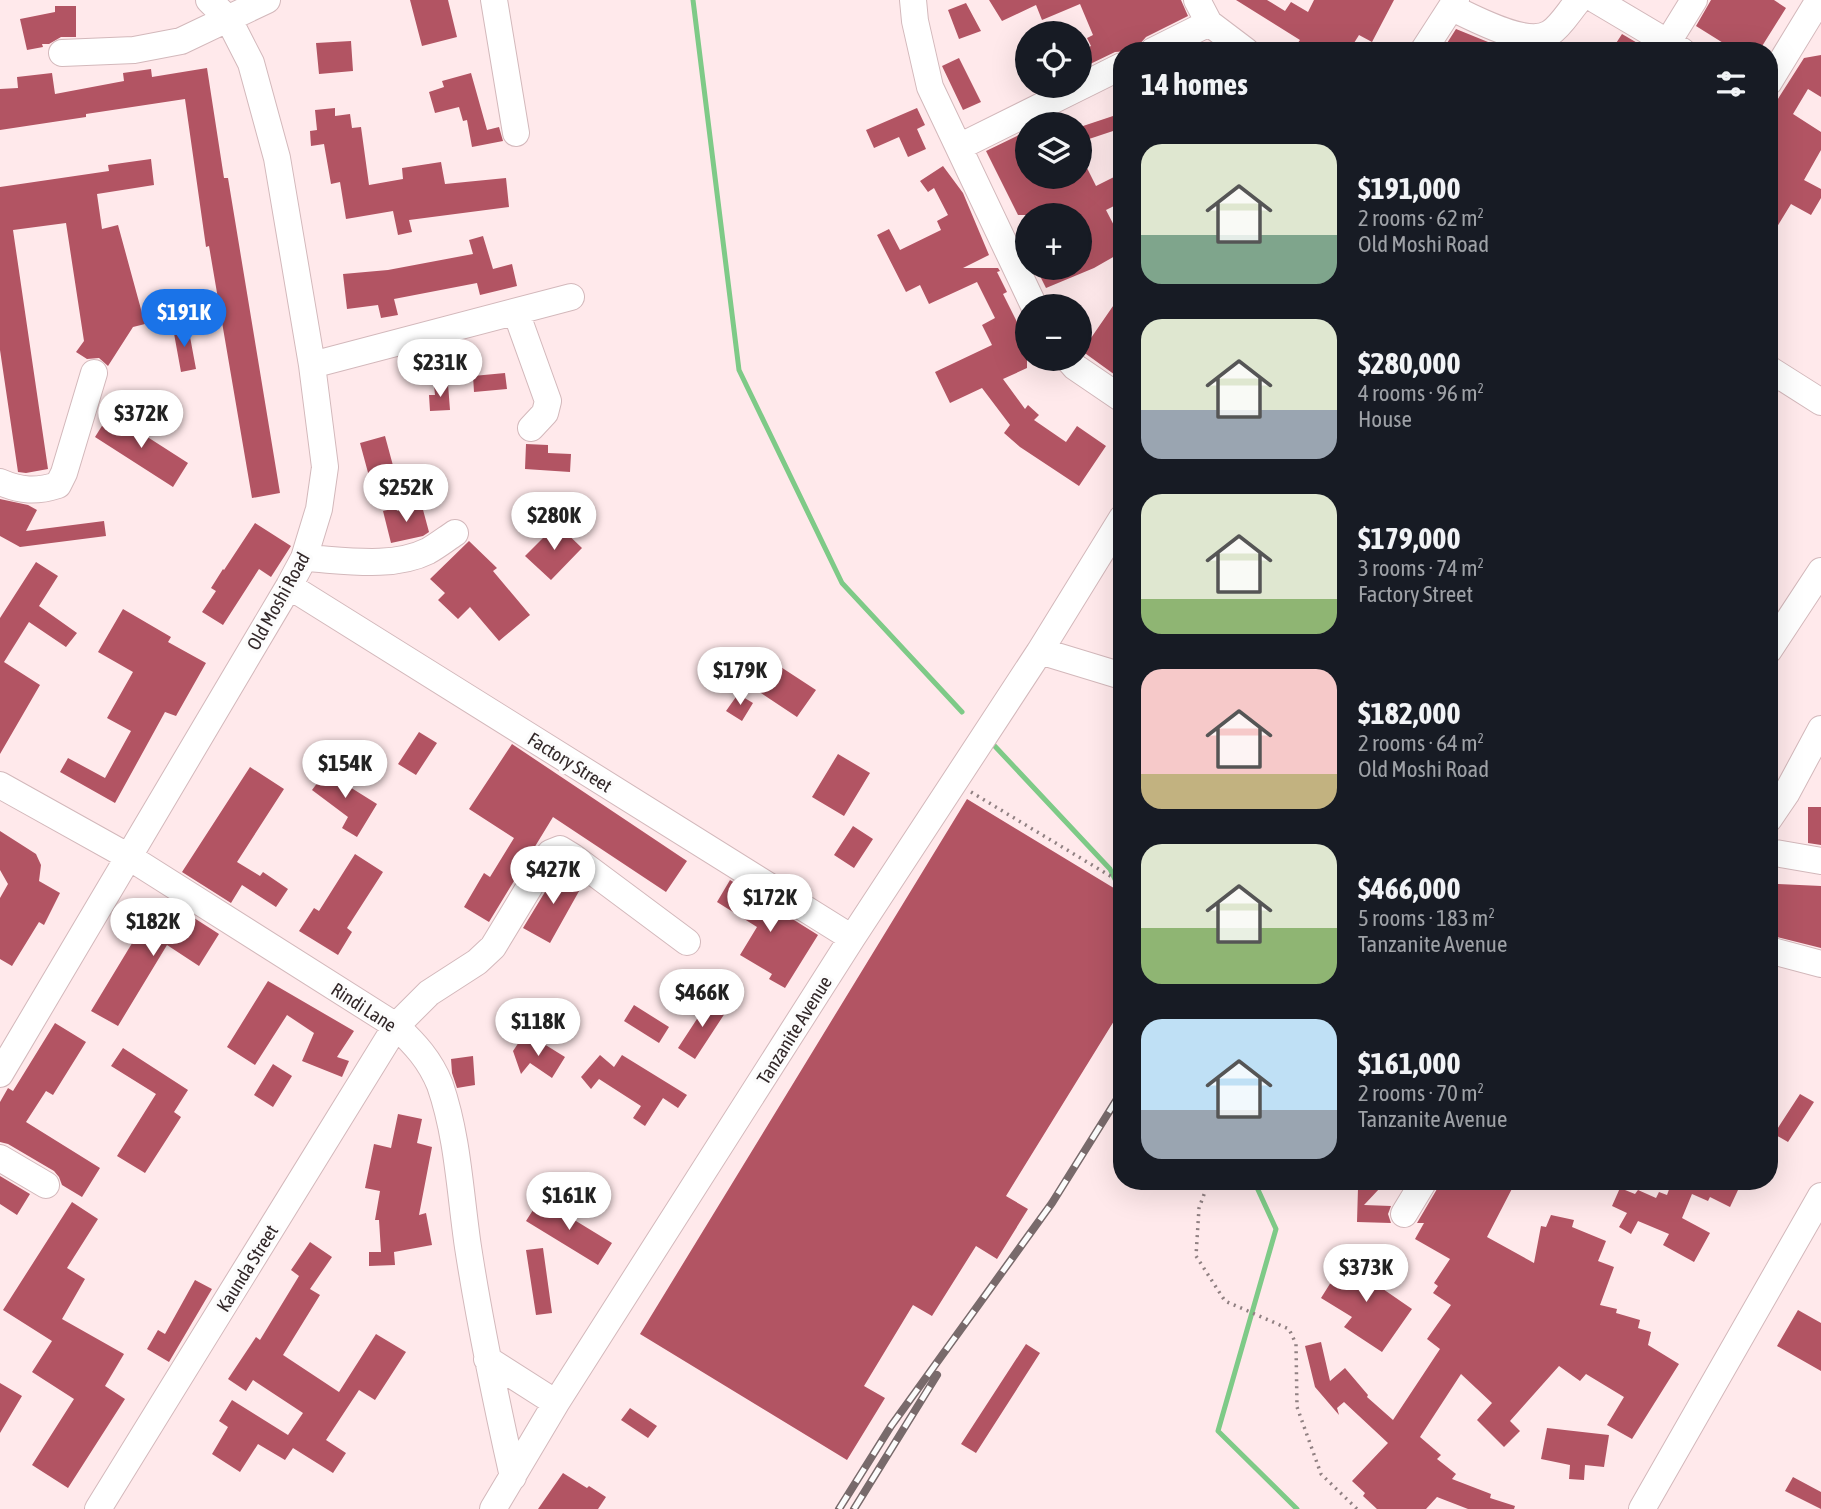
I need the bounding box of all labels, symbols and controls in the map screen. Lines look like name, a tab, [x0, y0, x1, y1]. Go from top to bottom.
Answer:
map controls	[1015, 21, 1092, 371]
button: locate	[1015, 21, 1092, 98]
icon: filters	[1712, 65, 1750, 103]
text: 14 homes	[1141, 67, 1248, 101]
button: layers	[1015, 112, 1092, 189]
text: $191,000	[1358, 171, 1461, 205]
icon: home	[1197, 172, 1281, 256]
button: +	[1015, 203, 1092, 280]
text: 2 rooms · 62 m²	[1358, 205, 1484, 231]
text: Old Moshi Road	[1358, 231, 1489, 257]
pin: $191K	[135, 290, 233, 349]
button: −	[1015, 294, 1092, 371]
text: $191K	[157, 299, 211, 325]
pin: $231K	[391, 340, 489, 399]
text: $280,000	[1358, 346, 1461, 380]
icon: home	[1197, 347, 1281, 431]
text: $231K	[413, 349, 467, 375]
text: 4 rooms · 96 m²	[1358, 380, 1484, 406]
pin: $372K	[92, 391, 190, 450]
text: $372K	[114, 400, 168, 426]
text: House	[1358, 406, 1412, 432]
pin: $252K	[357, 464, 455, 524]
text: $252K	[379, 474, 433, 500]
pin: $280K	[505, 492, 603, 552]
text: $280K	[527, 502, 581, 528]
text: $179,000	[1358, 521, 1461, 555]
icon: home	[1197, 522, 1281, 606]
street label: Old Moshi Road	[242, 548, 314, 654]
text: 3 rooms · 74 m²	[1358, 555, 1484, 581]
text: Factory Street	[1358, 581, 1473, 607]
pin: $179K	[691, 648, 789, 707]
text: $179K	[713, 657, 767, 683]
text: $182,000	[1358, 696, 1461, 730]
icon: home	[1197, 697, 1281, 781]
street label: Factory Street	[524, 727, 616, 797]
text: 2 rooms · 64 m²	[1358, 730, 1484, 756]
pin: $154K	[296, 740, 394, 800]
text: $154K	[318, 750, 372, 776]
text: Old Moshi Road	[1358, 756, 1489, 782]
pin: $427K	[504, 846, 602, 906]
text: $427K	[526, 856, 580, 882]
text: $466,000	[1358, 871, 1461, 905]
icon: home	[1197, 872, 1281, 956]
pin: $172K	[721, 874, 819, 934]
text: $172K	[743, 884, 797, 910]
pin: $182K	[104, 898, 202, 958]
text: 5 rooms · 183 m²	[1358, 905, 1495, 931]
text: $182K	[126, 908, 180, 934]
text: Tanzanite Avenue	[1358, 931, 1507, 957]
pin: $466K	[653, 970, 751, 1029]
street label: Tanzanite Avenue	[752, 972, 836, 1088]
street label: Rindi Lane	[327, 978, 401, 1036]
text: $466K	[675, 979, 729, 1005]
pin: $118K	[489, 998, 587, 1058]
text: $118K	[511, 1008, 565, 1034]
text: $161,000	[1358, 1046, 1461, 1080]
icon: home	[1197, 1047, 1281, 1131]
text: 2 rooms · 70 m²	[1358, 1080, 1484, 1106]
text: Tanzanite Avenue	[1358, 1106, 1507, 1132]
pin: $161K	[520, 1172, 618, 1232]
text: $161K	[542, 1182, 596, 1208]
street label: Kaunda Street	[212, 1220, 282, 1316]
pin: $373K	[1317, 1244, 1415, 1304]
text: $373K	[1339, 1254, 1393, 1280]

